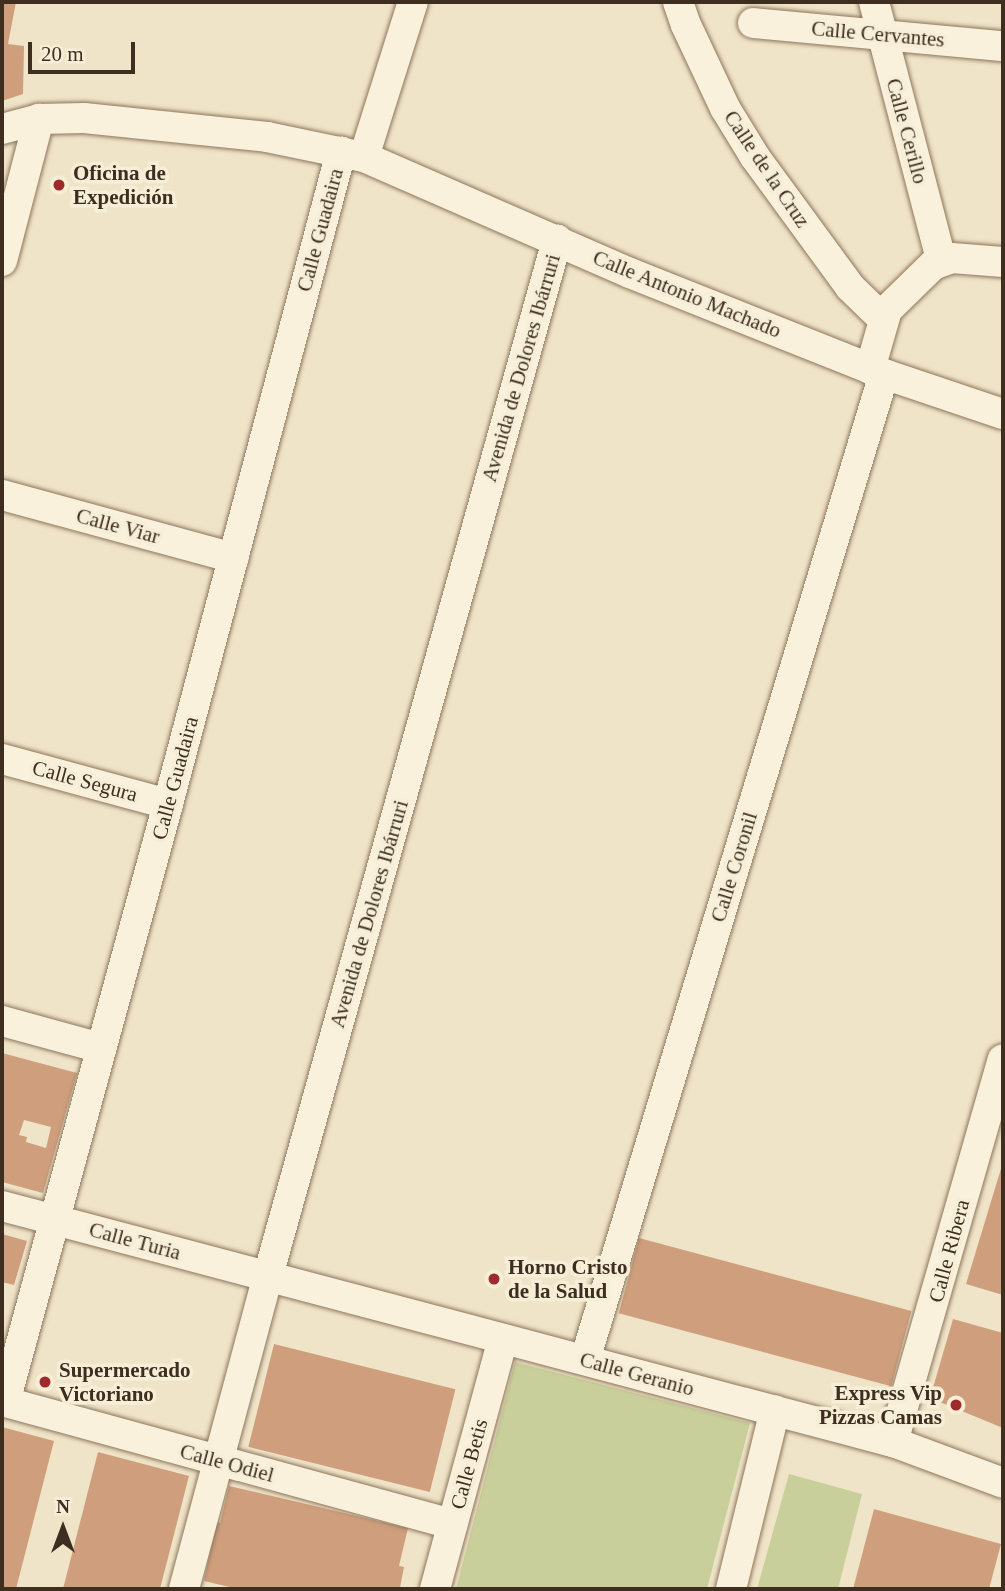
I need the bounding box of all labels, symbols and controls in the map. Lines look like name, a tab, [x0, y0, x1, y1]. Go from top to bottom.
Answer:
street label: Calle Cervantes	[810, 16, 946, 52]
scale bar	[32, 28, 138, 72]
text: 20 m	[41, 42, 84, 66]
street label: Calle Cerillo	[881, 76, 933, 186]
street label: Calle de la Cruz	[719, 106, 815, 232]
place label: Oficina de Expedición	[73, 160, 173, 210]
street label: Calle Guadaira	[291, 166, 349, 294]
marker: Oficina de Expedición	[51, 177, 67, 193]
street label: Calle Antonio Machado	[589, 245, 785, 343]
street label: Avenida de Dolores Ibárruri	[476, 251, 566, 485]
street label: Calle Viar	[73, 503, 163, 549]
street label: Calle Guadaira	[146, 714, 204, 842]
street label: Calle Segura	[30, 755, 140, 807]
street label: Avenida de Dolores Ibárruri	[324, 797, 414, 1031]
street label: Calle Coronil	[705, 809, 763, 925]
street label: Calle Ribera	[923, 1197, 975, 1305]
street label: Calle Turia	[86, 1217, 184, 1265]
place label: Horno Cristo de la Salud	[508, 1254, 628, 1304]
marker: Horno Cristo de la Salud	[486, 1271, 502, 1287]
street label: Calle Geranio	[577, 1347, 697, 1401]
place label: Supermercado Victoriano	[59, 1357, 190, 1407]
marker: Supermercado Victoriano	[37, 1374, 53, 1390]
place label: Express Vip Pizzas Camas	[819, 1380, 942, 1430]
marker: Express Vip Pizzas Camas	[948, 1397, 964, 1413]
street label: Calle Betis	[445, 1416, 493, 1512]
street label: Calle Odiel	[177, 1438, 277, 1488]
north arrow	[28, 1493, 98, 1563]
text: N	[56, 1496, 70, 1517]

